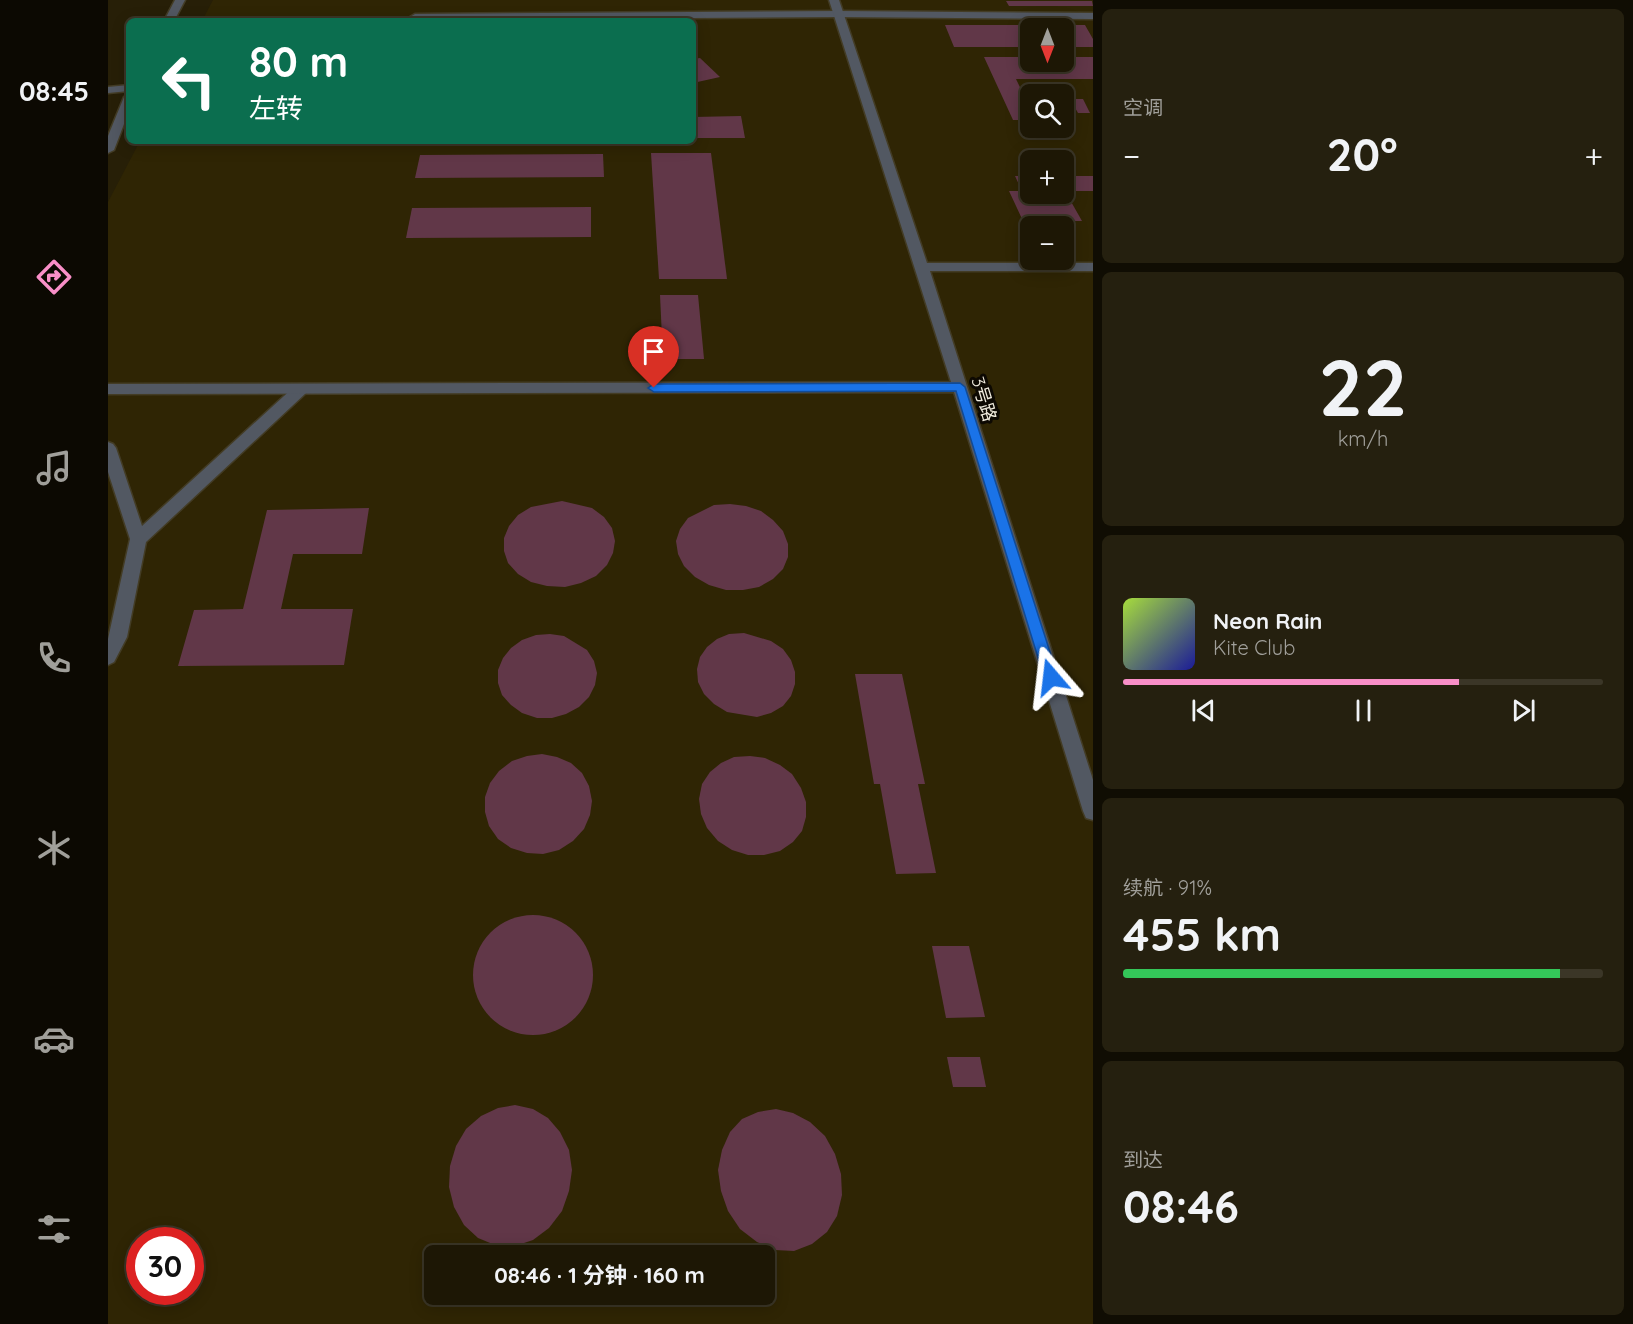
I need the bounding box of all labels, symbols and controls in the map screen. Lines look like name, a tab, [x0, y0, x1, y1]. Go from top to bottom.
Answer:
north arrow	[1020, 18, 1074, 72]
map controls	[1020, 18, 1074, 270]
text: 80 m	[249, 35, 348, 88]
icon: left	[150, 42, 228, 120]
text: 08:45	[19, 74, 89, 108]
button: search	[1020, 84, 1074, 138]
text: 左转	[249, 91, 303, 125]
text: 空调	[1123, 95, 1163, 120]
text: 20°	[1327, 126, 1398, 182]
text: −	[1123, 135, 1140, 176]
text: +	[1584, 135, 1603, 176]
button: +	[1020, 150, 1074, 204]
button: −	[1020, 216, 1074, 270]
icon: directions	[33, 256, 75, 298]
pin	[628, 326, 679, 388]
icon: arrive	[637, 335, 670, 368]
text: 22	[1319, 338, 1407, 436]
street label: 3号路	[966, 374, 1002, 424]
text: km/h	[1338, 426, 1388, 451]
icon: music	[33, 447, 75, 489]
text: Neon Rain	[1213, 607, 1322, 635]
text: Kite Club	[1213, 635, 1295, 660]
icon: phone	[33, 637, 75, 679]
position arrow	[1019, 645, 1083, 709]
icon: previous	[1187, 694, 1220, 727]
icon: pause	[1347, 694, 1380, 727]
icon: next	[1507, 694, 1540, 727]
icon: climate	[33, 827, 75, 869]
text: 续航 · 91%	[1123, 875, 1212, 900]
text: 455 km	[1123, 906, 1281, 962]
icon: car	[33, 1018, 75, 1060]
text: 到达	[1123, 1147, 1163, 1172]
text: 08:46	[1123, 1178, 1239, 1234]
icon: filters	[33, 1208, 75, 1250]
speed limit sign: 30	[126, 1227, 204, 1305]
text: 08:46 · 1 分钟 · 160 m	[494, 1261, 705, 1289]

